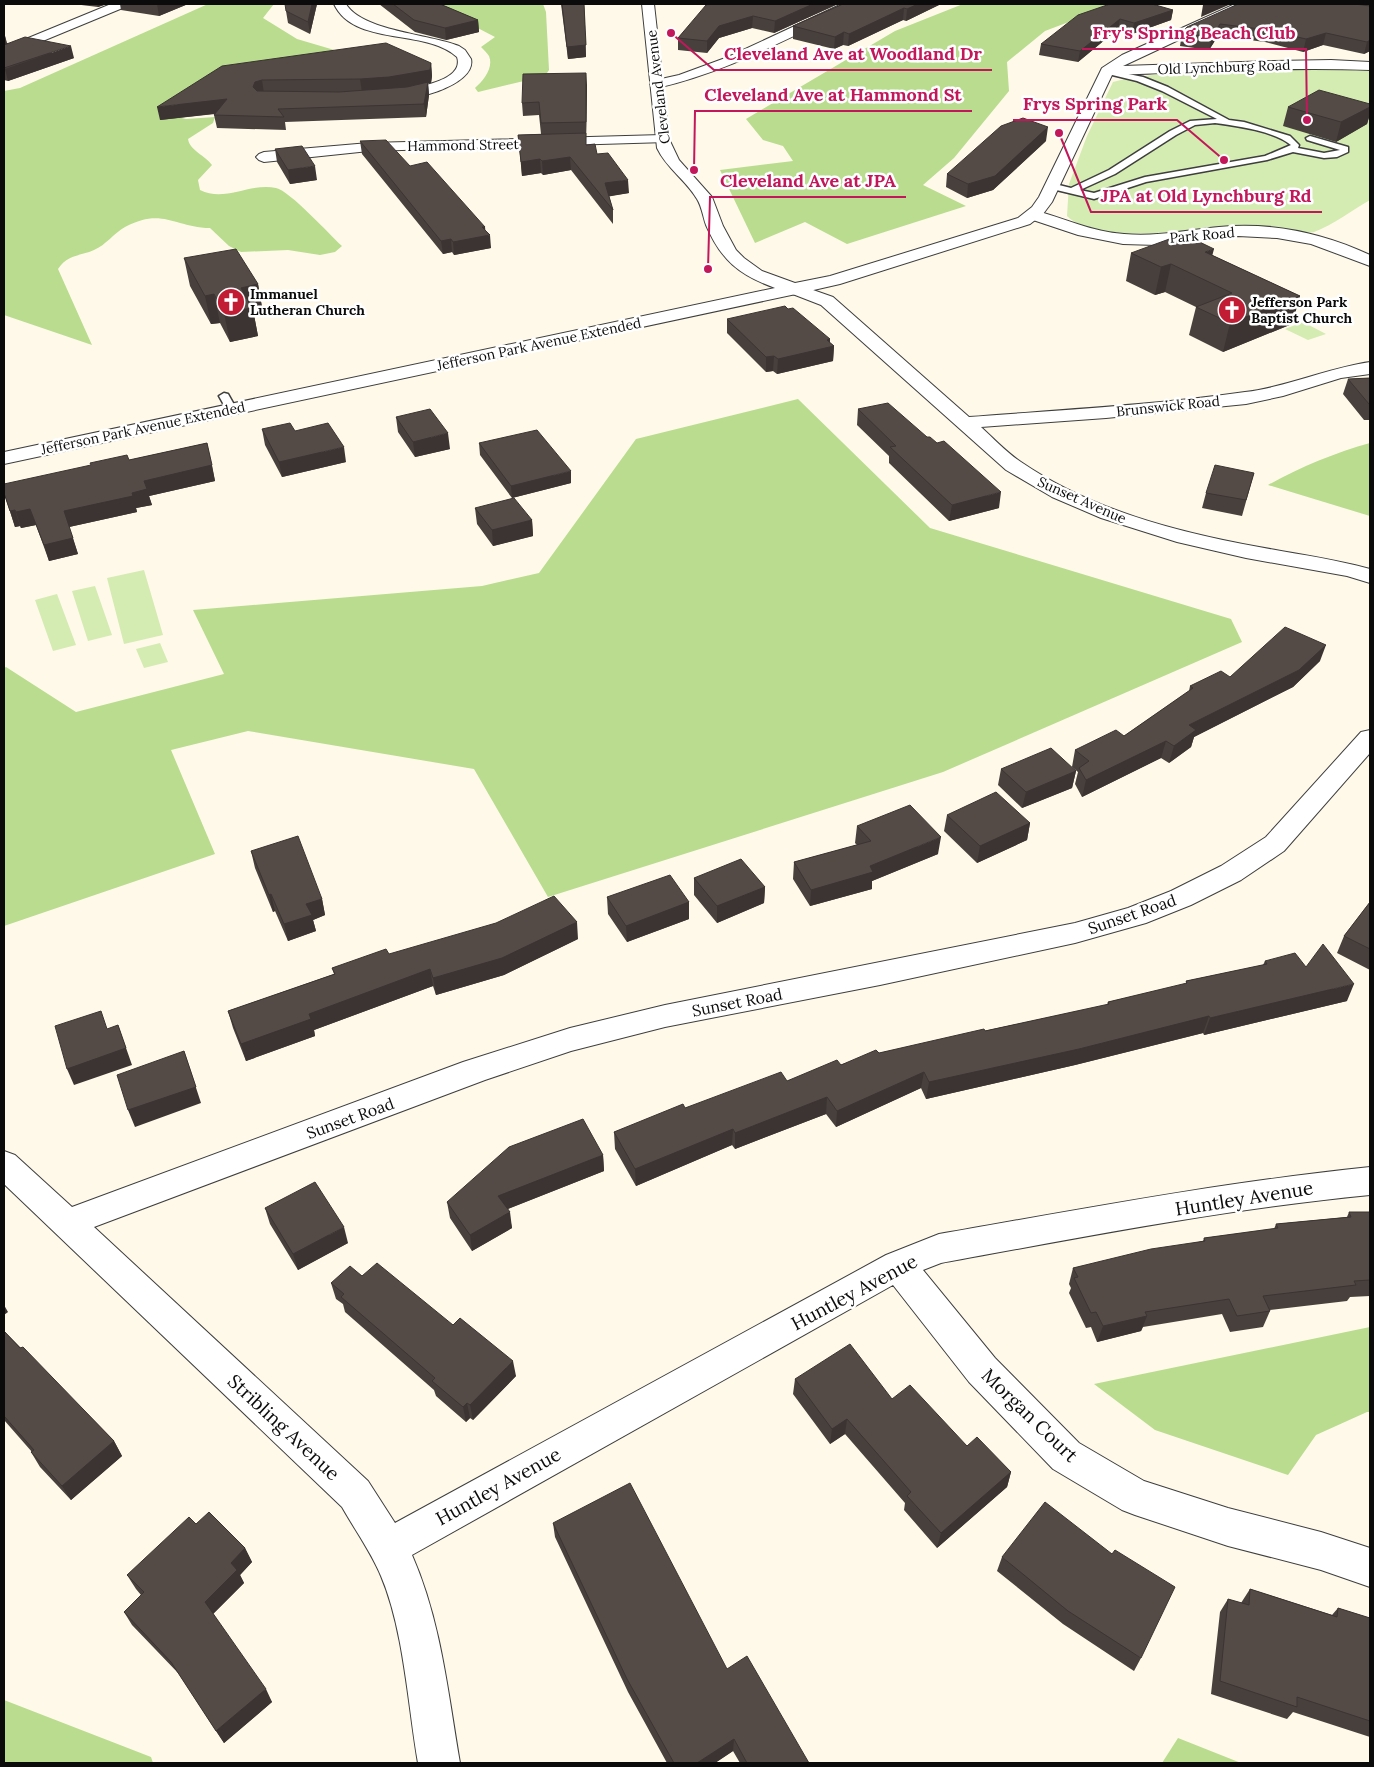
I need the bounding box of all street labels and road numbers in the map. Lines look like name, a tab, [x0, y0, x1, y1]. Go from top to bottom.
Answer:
street label: Cleveland Avenue	[642, 29, 674, 145]
street label: Old Lynchburg Road	[1157, 56, 1291, 78]
street label: Hammond Street	[407, 135, 519, 155]
street label: Park Road	[1169, 223, 1235, 247]
street label: Jefferson Park Avenue Extended	[434, 314, 643, 375]
street label: Brunswick Road	[1115, 392, 1221, 420]
street label: Jefferson Park Avenue Extended	[38, 398, 247, 459]
street label: Sunset Avenue	[1035, 472, 1130, 528]
street label: Sunset Road	[1085, 889, 1179, 938]
street label: Sunset Road	[690, 983, 784, 1021]
street label: Sunset Road	[303, 1093, 397, 1143]
street label: Huntley Avenue	[1173, 1175, 1315, 1221]
street label: Huntley Avenue	[787, 1249, 921, 1335]
street label: Morgan Court	[977, 1363, 1084, 1467]
street label: Stribling Avenue	[223, 1369, 345, 1485]
street label: Huntley Avenue	[431, 1442, 565, 1530]

